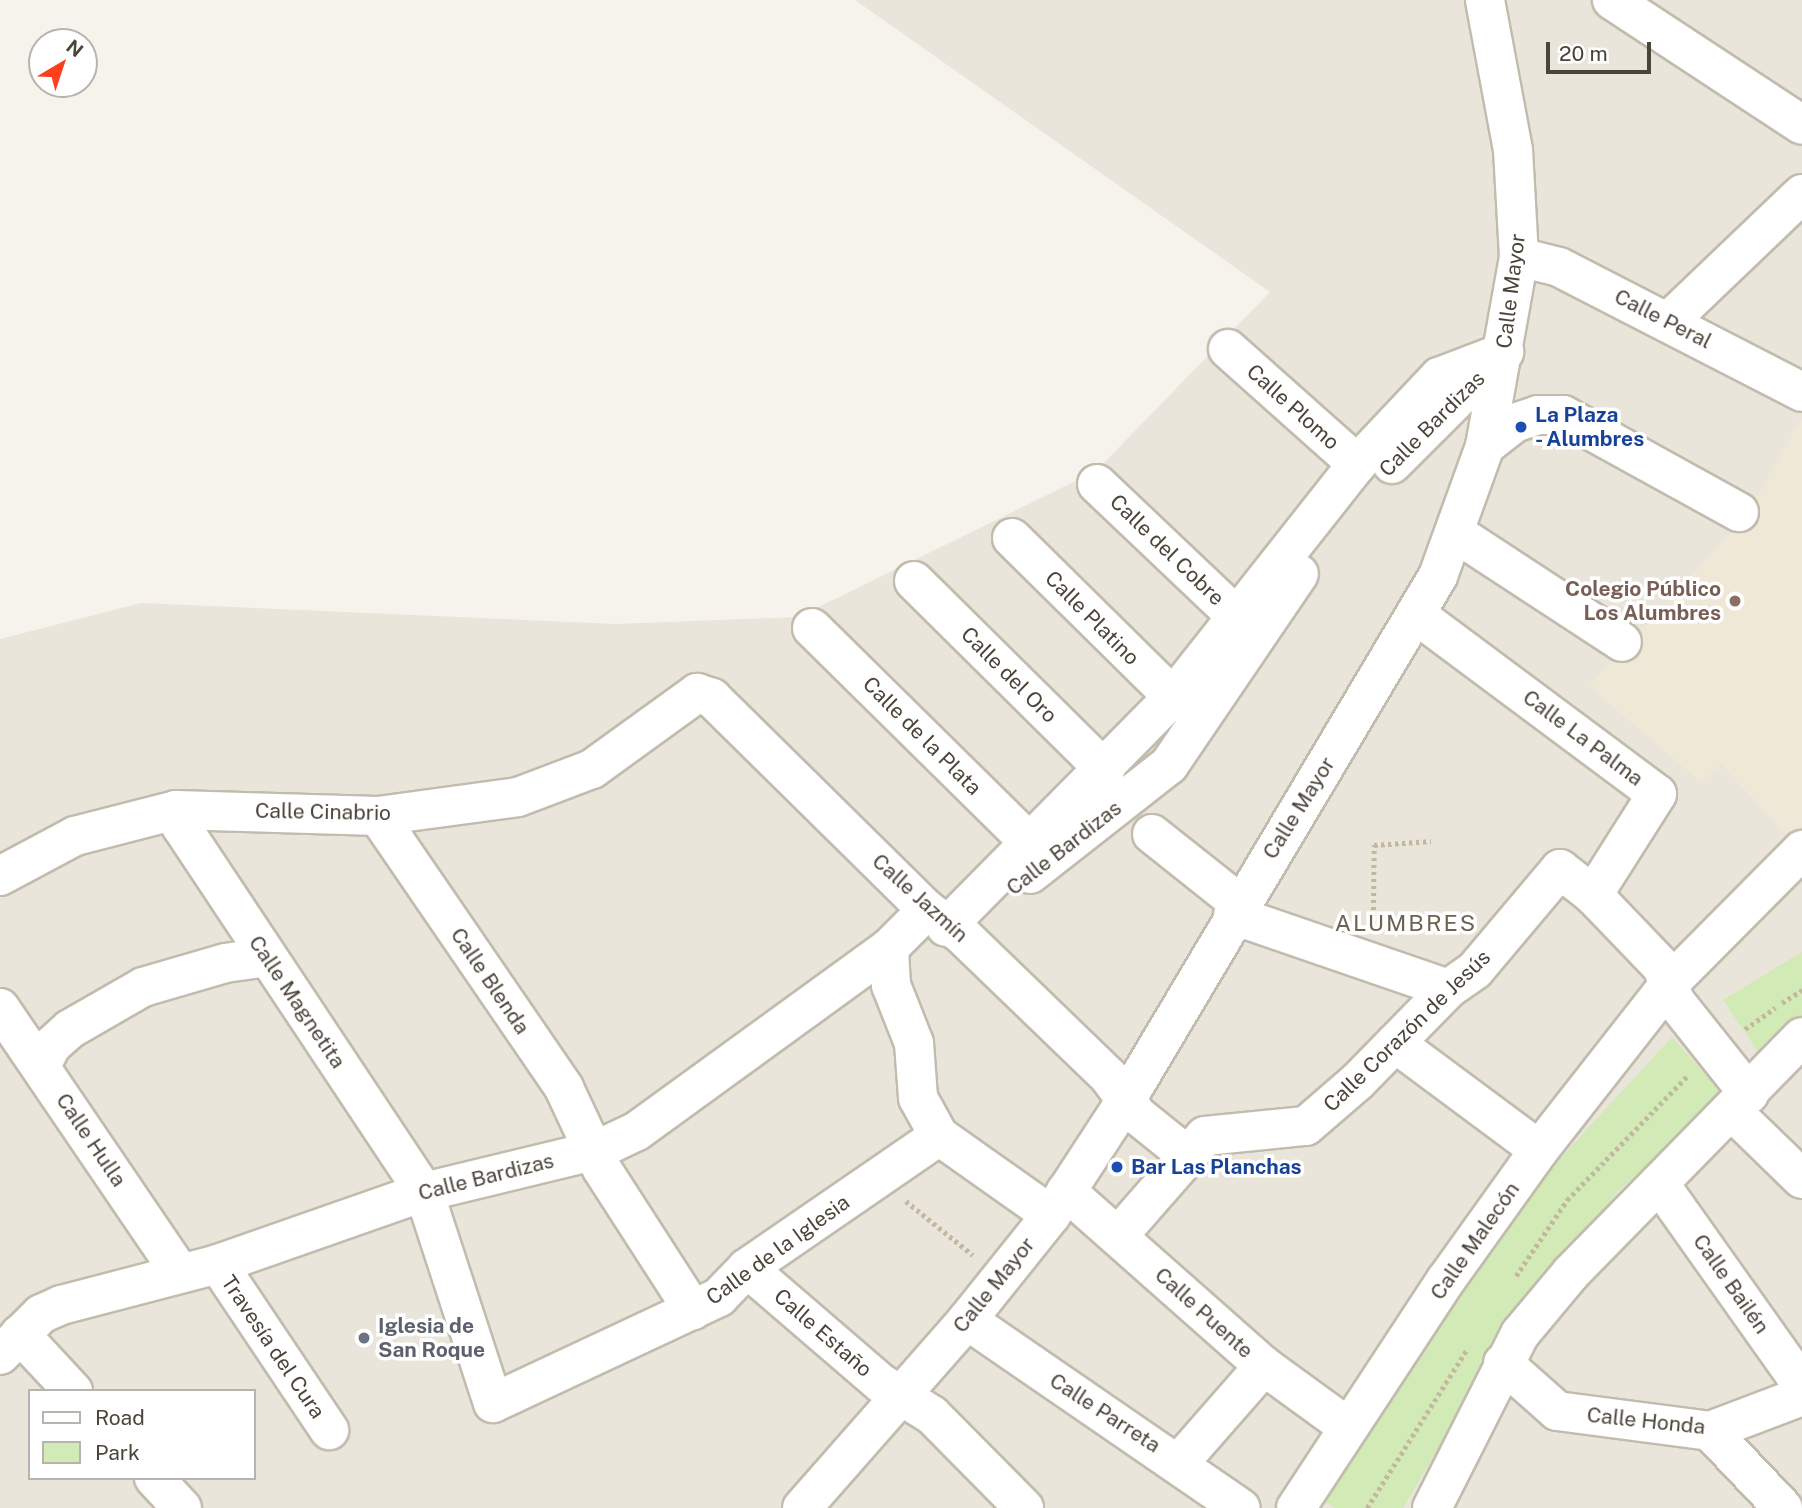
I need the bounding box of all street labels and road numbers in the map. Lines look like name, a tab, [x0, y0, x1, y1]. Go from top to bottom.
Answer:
street label: Calle Mayor	[1491, 232, 1531, 350]
street label: Calle Peral	[1610, 284, 1716, 354]
street label: Calle Plomo	[1241, 359, 1345, 455]
street label: Calle Bardizas	[1374, 366, 1490, 482]
street label: Calle del Cobre	[1104, 489, 1230, 611]
street label: Calle Platino	[1040, 566, 1144, 670]
street label: Calle del Oro	[956, 622, 1062, 728]
street label: Calle de la Plata	[857, 671, 987, 801]
street label: Calle La Palma	[1518, 685, 1648, 791]
street label: Calle Mayor	[1258, 752, 1340, 864]
street label: Calle Bardizas	[1002, 795, 1126, 901]
street label: Calle Cinabrio	[255, 798, 391, 826]
street label: Calle Jazmín	[867, 848, 973, 948]
street label: Calle Blenda	[445, 923, 535, 1039]
street label: Calle Magnetita	[243, 931, 351, 1073]
street label: Calle Corazón de Jesús	[1318, 945, 1496, 1117]
street label: Calle Hulla	[51, 1089, 131, 1191]
street label: Calle Bardizas	[416, 1148, 556, 1206]
street label: Calle Malecón	[1425, 1177, 1525, 1305]
street label: Calle de la Iglesia	[701, 1189, 855, 1311]
street label: Calle Bailén	[1688, 1229, 1774, 1339]
street label: Calle Mayor	[948, 1232, 1040, 1338]
street label: Calle Puente	[1150, 1262, 1258, 1364]
street label: Travesía del Cura	[216, 1270, 330, 1424]
street label: Calle Estaño	[769, 1284, 877, 1382]
street label: Calle Parreta	[1045, 1368, 1165, 1458]
street label: Calle Honda	[1586, 1402, 1706, 1440]

